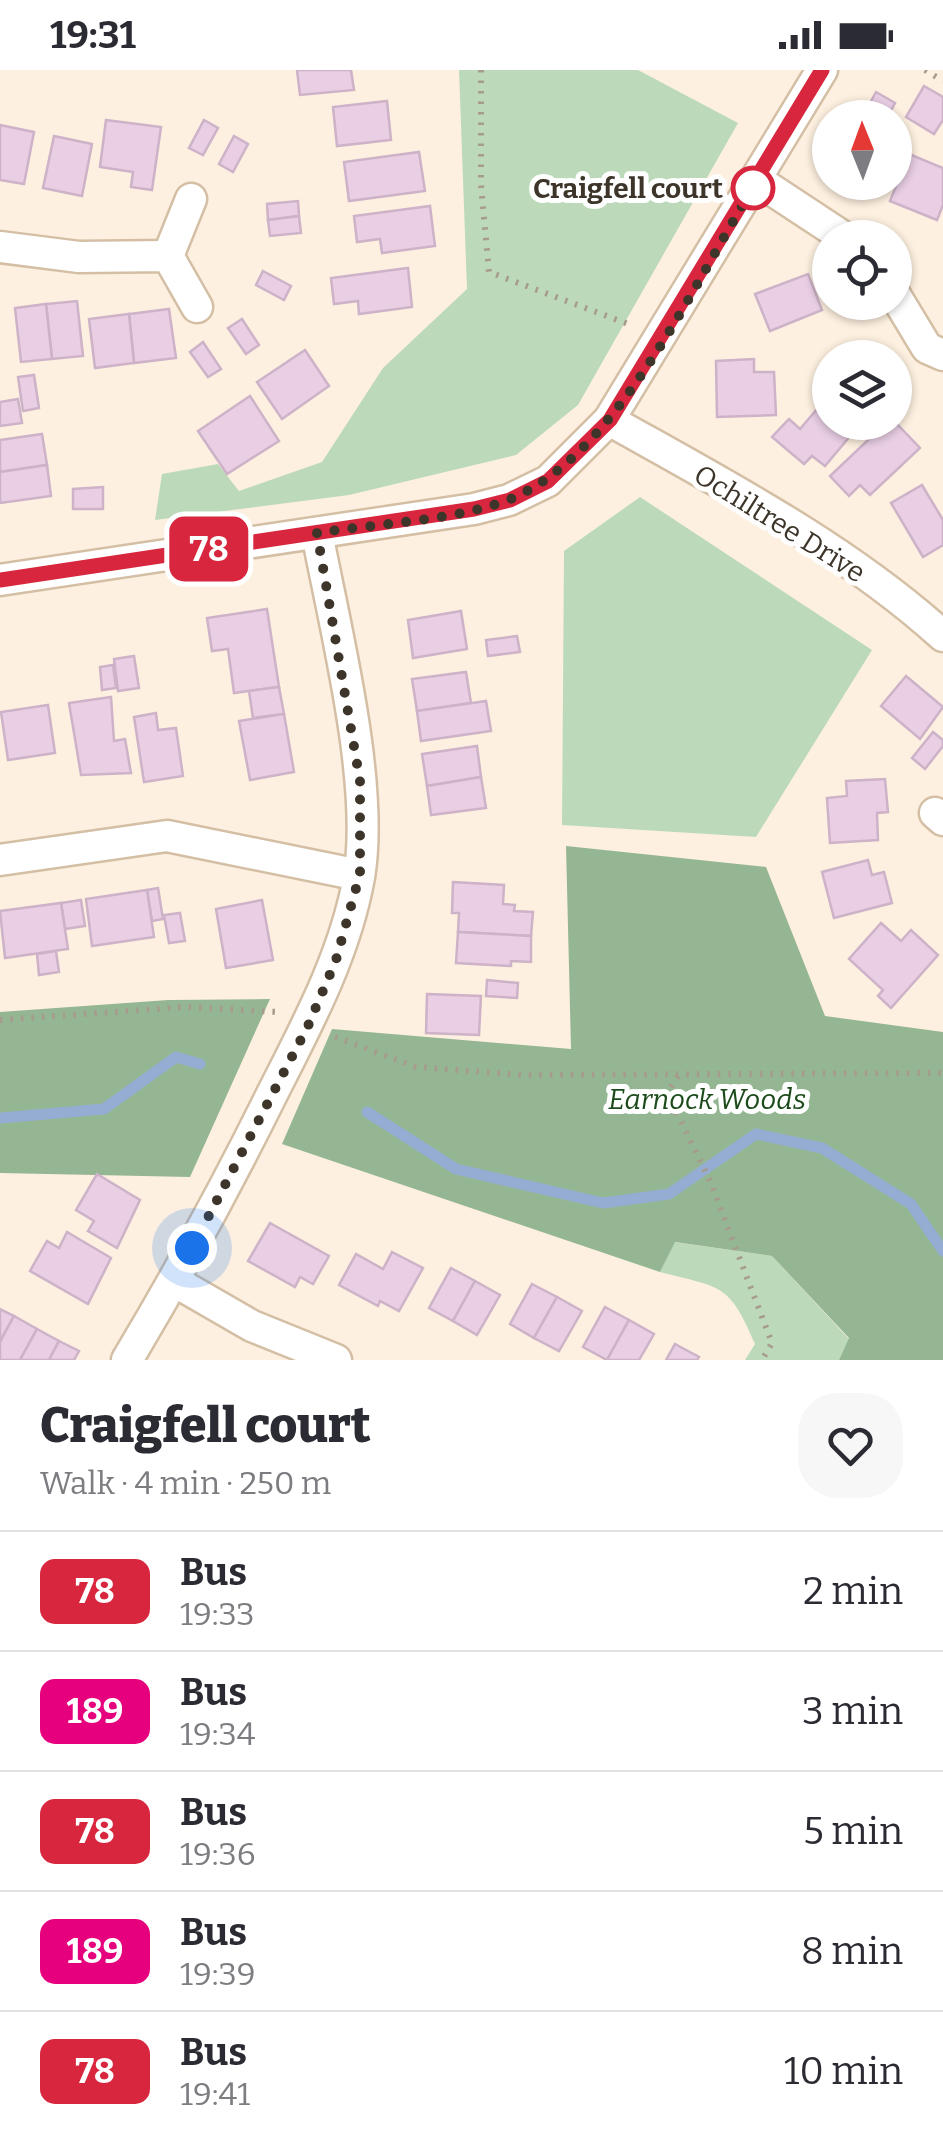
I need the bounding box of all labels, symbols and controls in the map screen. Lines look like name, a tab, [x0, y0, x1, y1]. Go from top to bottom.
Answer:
text: 19:31	[50, 12, 136, 58]
north arrow	[812, 100, 912, 200]
map controls	[812, 100, 912, 440]
marker: Craigfell court	[732, 167, 774, 209]
place label: Craigfell court	[533, 172, 723, 205]
button: locate	[812, 220, 912, 320]
button: layers	[812, 340, 912, 440]
street label: Ochiltree Drive	[688, 458, 871, 589]
line badge: 78	[164, 516, 254, 582]
text: 78	[189, 528, 229, 570]
park label: Earnock Woods	[608, 1083, 806, 1116]
your location	[167, 1223, 217, 1273]
button: heart	[798, 1393, 903, 1498]
text: Craigfell court	[40, 1397, 371, 1455]
text: Walk · 4 min · 250 m	[40, 1464, 331, 1502]
text: Bus	[180, 1549, 247, 1595]
text: 2 min	[803, 1568, 903, 1614]
text: 78	[75, 1570, 115, 1612]
text: 19:33	[180, 1595, 254, 1633]
text: Bus	[180, 1669, 247, 1715]
text: 3 min	[802, 1688, 903, 1734]
text: 189	[67, 1690, 123, 1732]
text: 19:34	[180, 1715, 255, 1753]
text: Bus	[180, 1789, 247, 1835]
text: 5 min	[803, 1808, 903, 1854]
text: 78	[75, 1810, 115, 1852]
text: 19:36	[180, 1835, 256, 1873]
text: Bus	[180, 1909, 247, 1955]
text: 8 min	[801, 1928, 903, 1974]
text: 189	[67, 1930, 123, 1972]
text: 19:39	[180, 1955, 256, 1993]
text: Bus	[180, 2029, 247, 2075]
text: 10 min	[784, 2048, 903, 2094]
text: 78	[75, 2050, 115, 2092]
text: 19:41	[180, 2075, 250, 2113]

